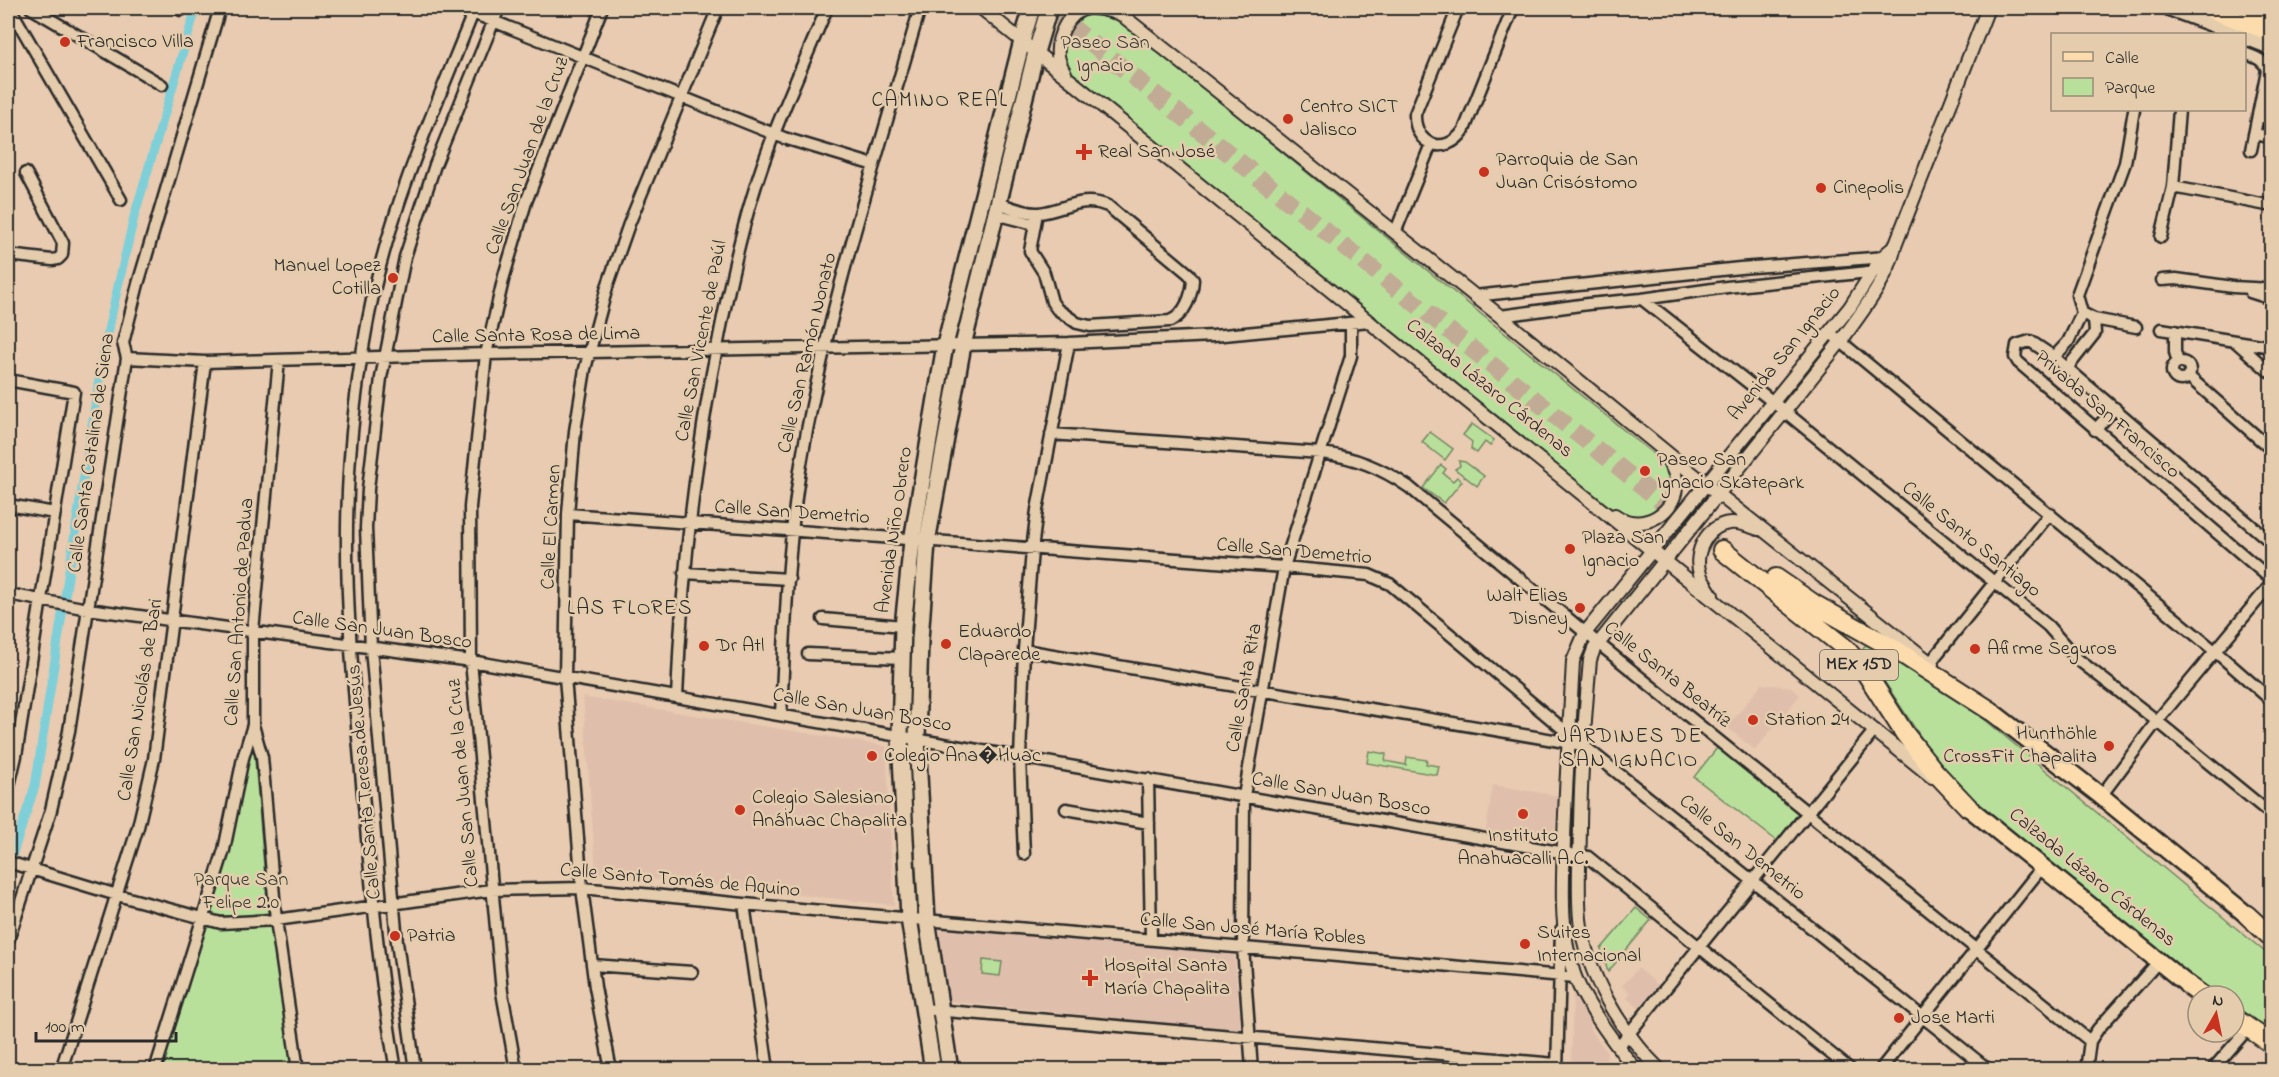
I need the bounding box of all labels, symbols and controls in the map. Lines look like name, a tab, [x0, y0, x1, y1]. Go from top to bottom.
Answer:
place label: Francisco Villa	[76, 28, 194, 57]
park label: Paseo San Ignacio	[1060, 29, 1150, 82]
legend	[2051, 33, 2246, 111]
marker: Francisco Villa	[58, 35, 72, 49]
text: Calle	[2105, 46, 2140, 72]
street label: Calle San Juan de la Cruz	[479, 52, 578, 259]
text: Parque	[2105, 76, 2156, 102]
district label: CAMINO REAL	[872, 86, 1008, 116]
place label: Centro SICT Jalisco	[1300, 93, 1398, 145]
marker: Centro SICT Jalisco	[1281, 112, 1295, 126]
place label: Real San José	[1098, 138, 1215, 167]
marker: Real San José	[1075, 143, 1093, 161]
place label: Parroquia de San Juan Crisóstomo	[1496, 146, 1638, 198]
marker: Parroquia de San Juan Crisóstomo	[1477, 165, 1491, 179]
place label: Cinepolis	[1833, 174, 1904, 203]
marker: Cinepolis	[1814, 181, 1828, 195]
street label: Calle San Vicente de Paúl	[668, 238, 736, 444]
street label: Calle San Ramón Nonato	[771, 250, 845, 456]
place label: Manuel Lopez Cotilla	[273, 252, 382, 304]
marker: Manuel Lopez Cotilla	[386, 271, 400, 285]
street label: Avenida San Ignacio	[1722, 280, 1849, 428]
street label: Calzada Lázaro Cárdenas	[1399, 312, 1579, 466]
street label: Calle Santa Rosa de Lima	[432, 320, 640, 352]
street label: Calle Santa Catalina de Siena	[61, 331, 123, 575]
street label: Privada San Francisco	[2028, 344, 2186, 486]
street label: Avenida Niño Obrero	[869, 445, 921, 615]
place label: Paseo San Ignacio Skatepark	[1657, 446, 1804, 499]
street label: Calle El Carmen	[534, 464, 570, 590]
marker: Paseo San Ignacio Skatepark	[1638, 464, 1652, 478]
street label: Calle Santo Santiago	[1894, 475, 2047, 606]
street label: Calle San Demetrio	[713, 493, 871, 533]
street label: Calle San Antonio de Padua	[218, 497, 262, 727]
place label: Plaza San Ignacio	[1582, 524, 1664, 577]
street label: Calle San Demetrio	[1215, 531, 1373, 573]
marker: Plaza San Ignacio	[1563, 542, 1577, 556]
place label: Walt Elias Disney	[1487, 582, 1568, 634]
district label: LAS FLORES	[567, 594, 693, 624]
street label: Calle San Nicolás de Bari	[111, 597, 171, 803]
marker: Walt Elias Disney	[1573, 601, 1587, 615]
street label: Calle San Juan Bosco	[290, 604, 474, 658]
street label: Calle Santa Beatríz	[1597, 614, 1737, 736]
place label: Eduardo Claparede	[958, 618, 1040, 670]
street label: Calle Santa Rita	[1219, 621, 1271, 755]
place label: Dr Atl	[715, 632, 764, 661]
place label: Afirme Seguros	[1987, 635, 2117, 665]
marker: Eduardo Claparede	[939, 637, 953, 651]
marker: Dr Atl	[697, 639, 711, 653]
marker: Afirme Seguros	[1968, 642, 1982, 656]
road number: MEX 15D	[1820, 650, 1898, 680]
street label: Calle Santa Teresa de Jesús	[340, 663, 390, 901]
street label: Calle San Juan de la Cruz	[440, 677, 488, 888]
street label: Calle San Juan Bosco	[770, 681, 954, 741]
place label: Station 24	[1765, 706, 1849, 735]
marker: Station 24	[1746, 713, 1760, 727]
place label: Hunthöhle CrossFit Chapalita	[1943, 720, 2097, 772]
district label: JARDINES DE SAN IGNACIO	[1557, 722, 1703, 776]
marker: Hunthöhle CrossFit Chapalita	[2102, 739, 2116, 753]
place label: Colegio Ana�Huac	[884, 742, 1041, 772]
marker: Colegio Ana�Huac	[865, 749, 879, 763]
street label: Calle San Juan Bosco	[1249, 765, 1433, 825]
place label: Colegio Salesiano Anáhuac Chapalita	[752, 784, 907, 836]
street label: Calle San Demetrio	[1672, 788, 1812, 908]
street label: Calzada Lázaro Cárdenas	[2002, 801, 2182, 955]
marker: Colegio Salesiano Anáhuac Chapalita	[733, 803, 747, 817]
marker: Instituto Anahuacalli A.C.	[1516, 807, 1530, 821]
place label: Instituto Anahuacalli A.C.	[1457, 822, 1589, 874]
street label: Calle Santo Tomás de Aquino	[559, 856, 801, 906]
park label: Parque San Felipe 2.0	[194, 866, 288, 918]
street label: Calle San José María Robles	[1139, 906, 1367, 954]
place label: Suites Internacional	[1537, 919, 1641, 971]
place label: Patria	[407, 922, 456, 951]
marker: Patria	[388, 929, 402, 943]
marker: Suites Internacional	[1518, 937, 1532, 951]
place label: Hospital Santa María Chapalita	[1104, 952, 1230, 1004]
marker: Hospital Santa María Chapalita	[1081, 969, 1099, 987]
north arrow	[2186, 984, 2246, 1044]
text: N	[2211, 988, 2225, 1014]
place label: Jose Marti	[1911, 1004, 1995, 1033]
scale bar	[36, 1005, 176, 1043]
marker: Jose Marti	[1892, 1011, 1906, 1025]
text: 100 m	[45, 1015, 85, 1041]

